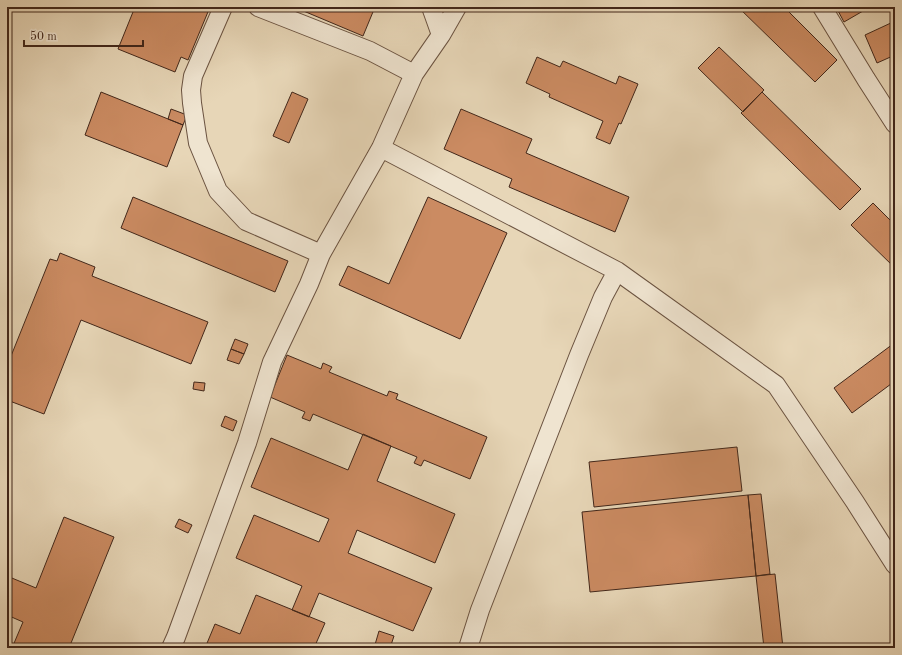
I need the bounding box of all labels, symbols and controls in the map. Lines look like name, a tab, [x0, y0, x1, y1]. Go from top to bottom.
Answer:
scale bar	[24, 22, 143, 48]
text: 50 m	[30, 30, 57, 43]

